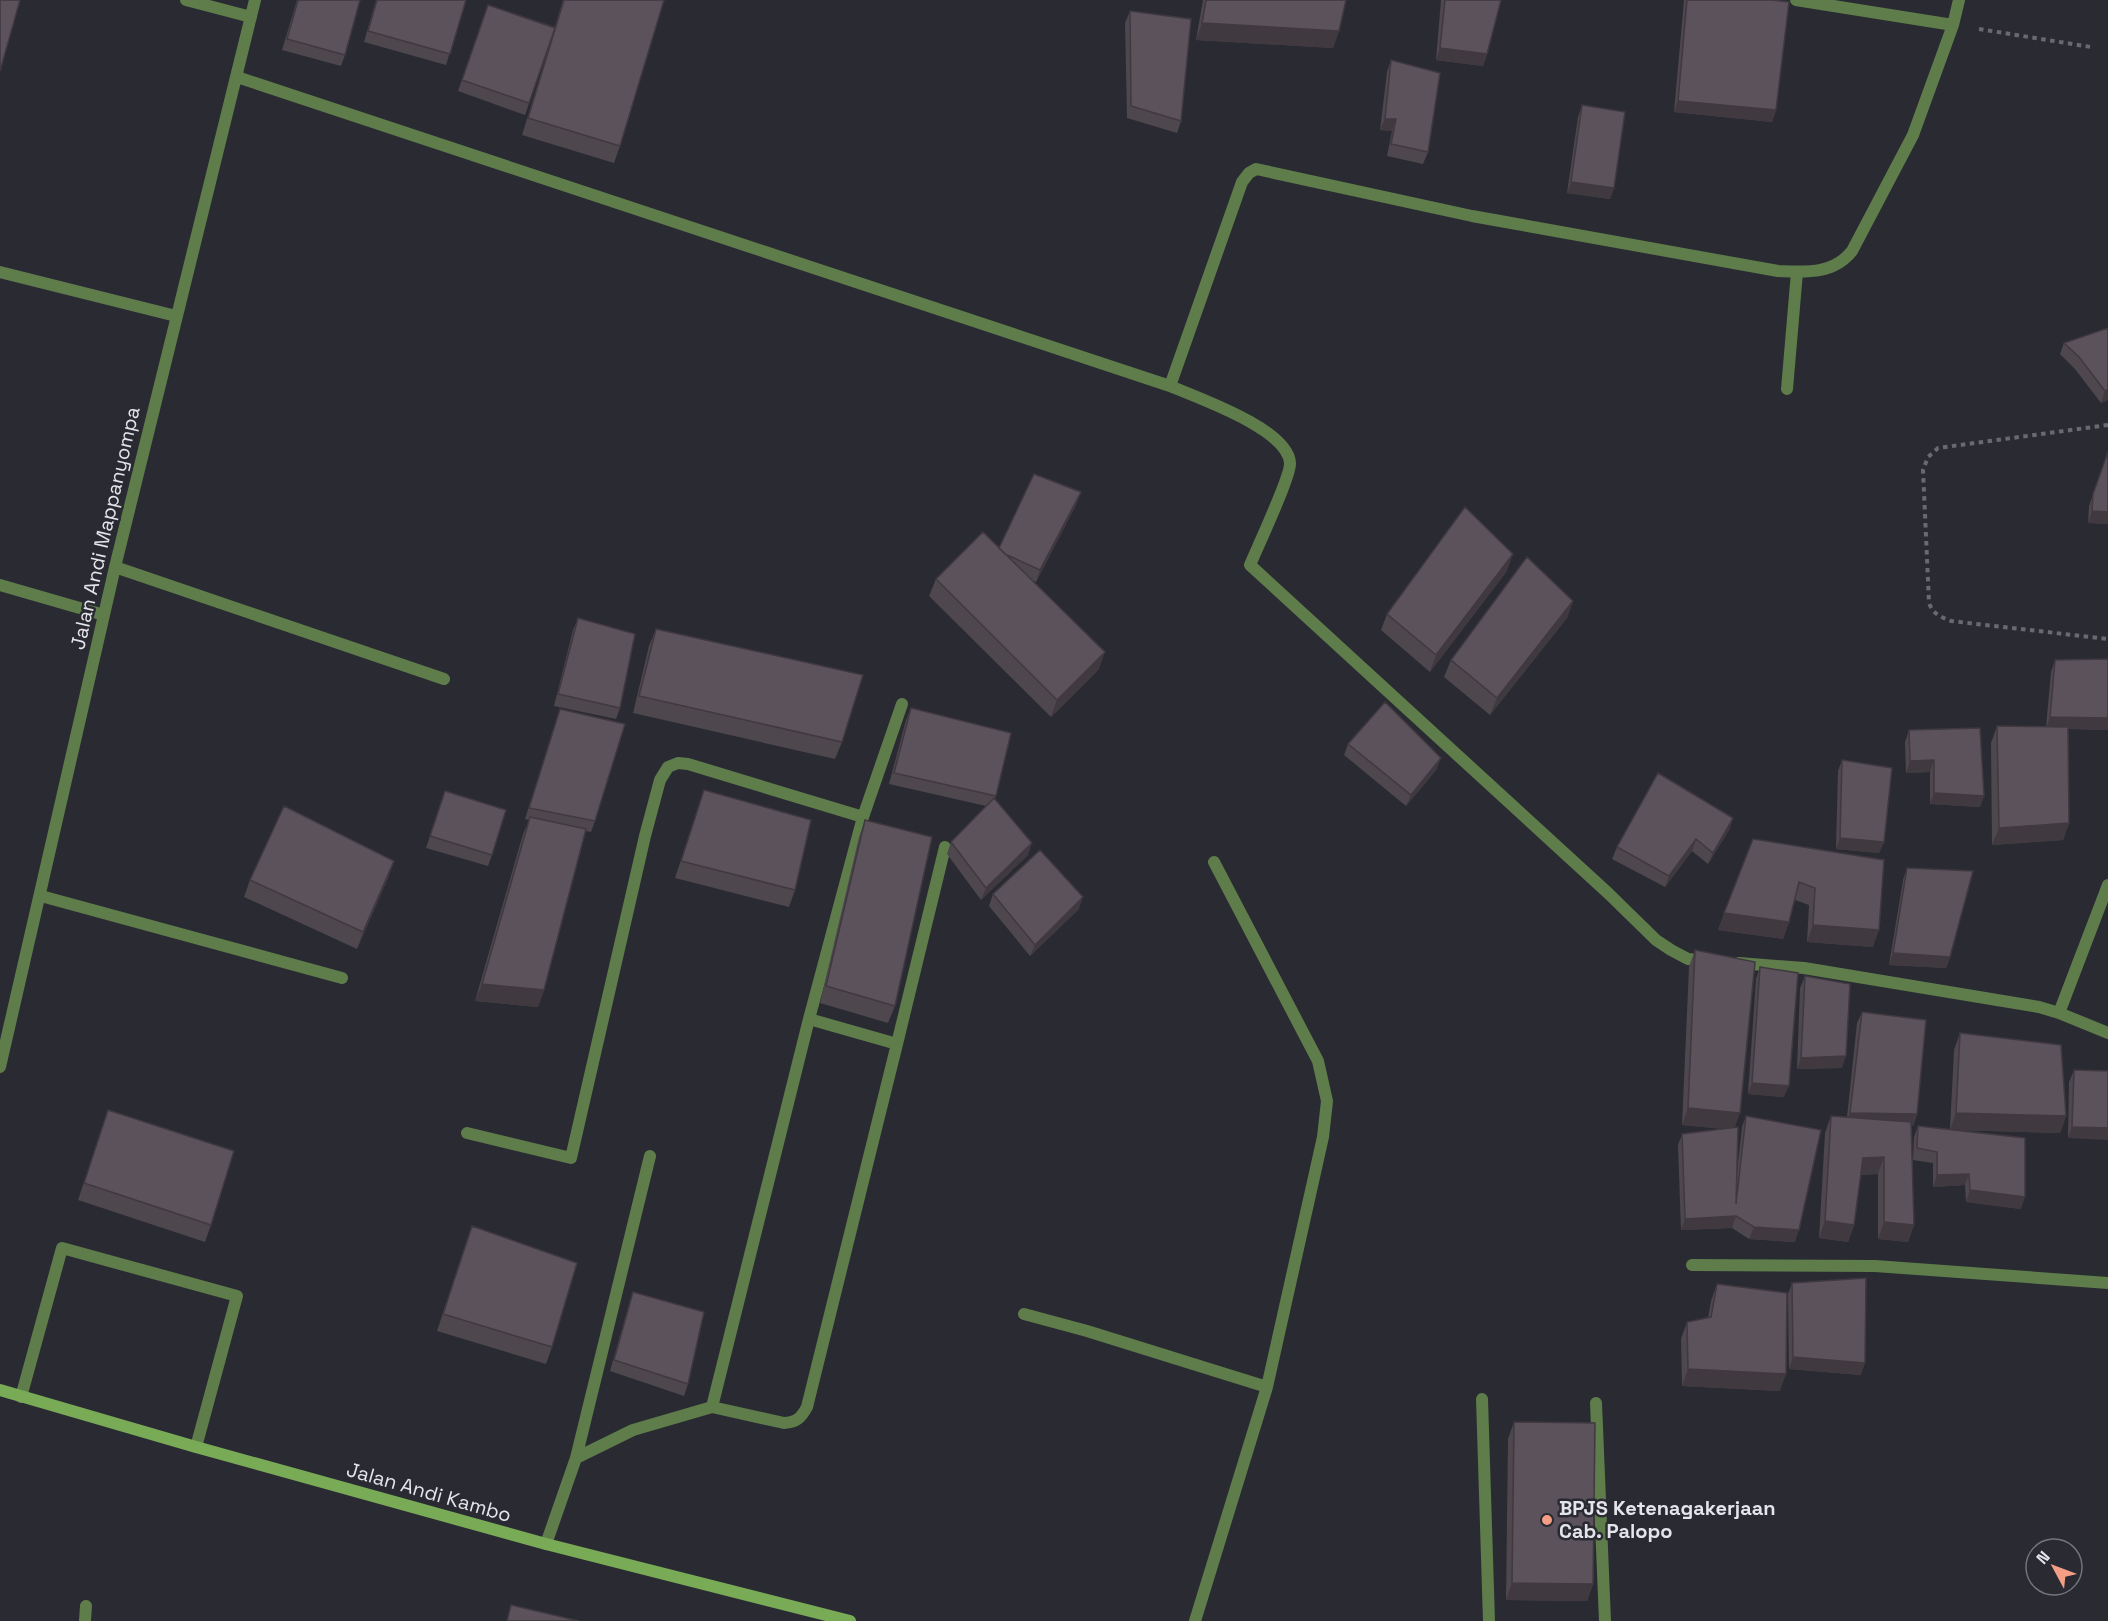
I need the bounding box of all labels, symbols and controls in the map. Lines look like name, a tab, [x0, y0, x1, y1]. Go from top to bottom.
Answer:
street label: Jalan Andi Mappanyompa	[64, 404, 146, 652]
street label: Jalan Andi Kambo	[344, 1456, 514, 1528]
place label: BPJS Ketenagakerjaan Cab. Palopo	[1559, 1495, 1776, 1544]
marker: BPJS Ketenagakerjaan Cab. Palopo	[1540, 1513, 1554, 1527]
north arrow	[2024, 1537, 2084, 1597]
text: N	[2032, 1547, 2055, 1568]

